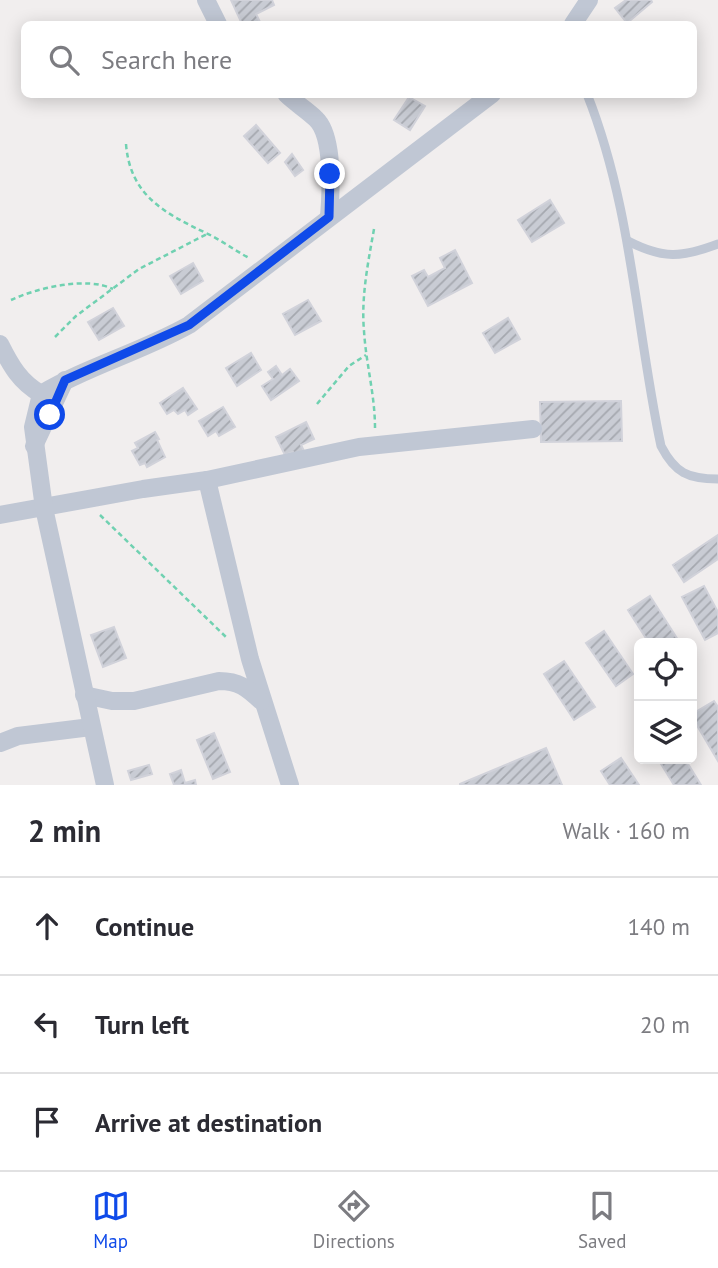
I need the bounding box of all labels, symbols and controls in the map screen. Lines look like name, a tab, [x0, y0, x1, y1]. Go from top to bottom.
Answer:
search box	[21, 21, 697, 98]
icon: search	[45, 41, 83, 79]
text: Search here	[101, 43, 232, 76]
route end	[314, 158, 345, 189]
route start	[34, 399, 65, 430]
map controls	[634, 638, 697, 764]
button: locate	[634, 638, 697, 701]
button: layers	[634, 701, 697, 764]
text: 2 min	[28, 811, 101, 850]
text: Walk · 160 m	[563, 816, 690, 845]
icon: ahead	[28, 907, 66, 945]
text: Continue	[95, 910, 194, 943]
text: 140 m	[628, 912, 690, 941]
icon: left	[28, 1005, 66, 1043]
text: Turn left	[95, 1008, 189, 1041]
text: 20 m	[640, 1010, 690, 1039]
icon: arrive	[28, 1103, 66, 1141]
text: Arrive at destination	[95, 1106, 322, 1139]
tab: Map	[92, 1187, 130, 1253]
tab: Directions	[313, 1187, 395, 1253]
tab: Saved	[578, 1187, 626, 1253]

